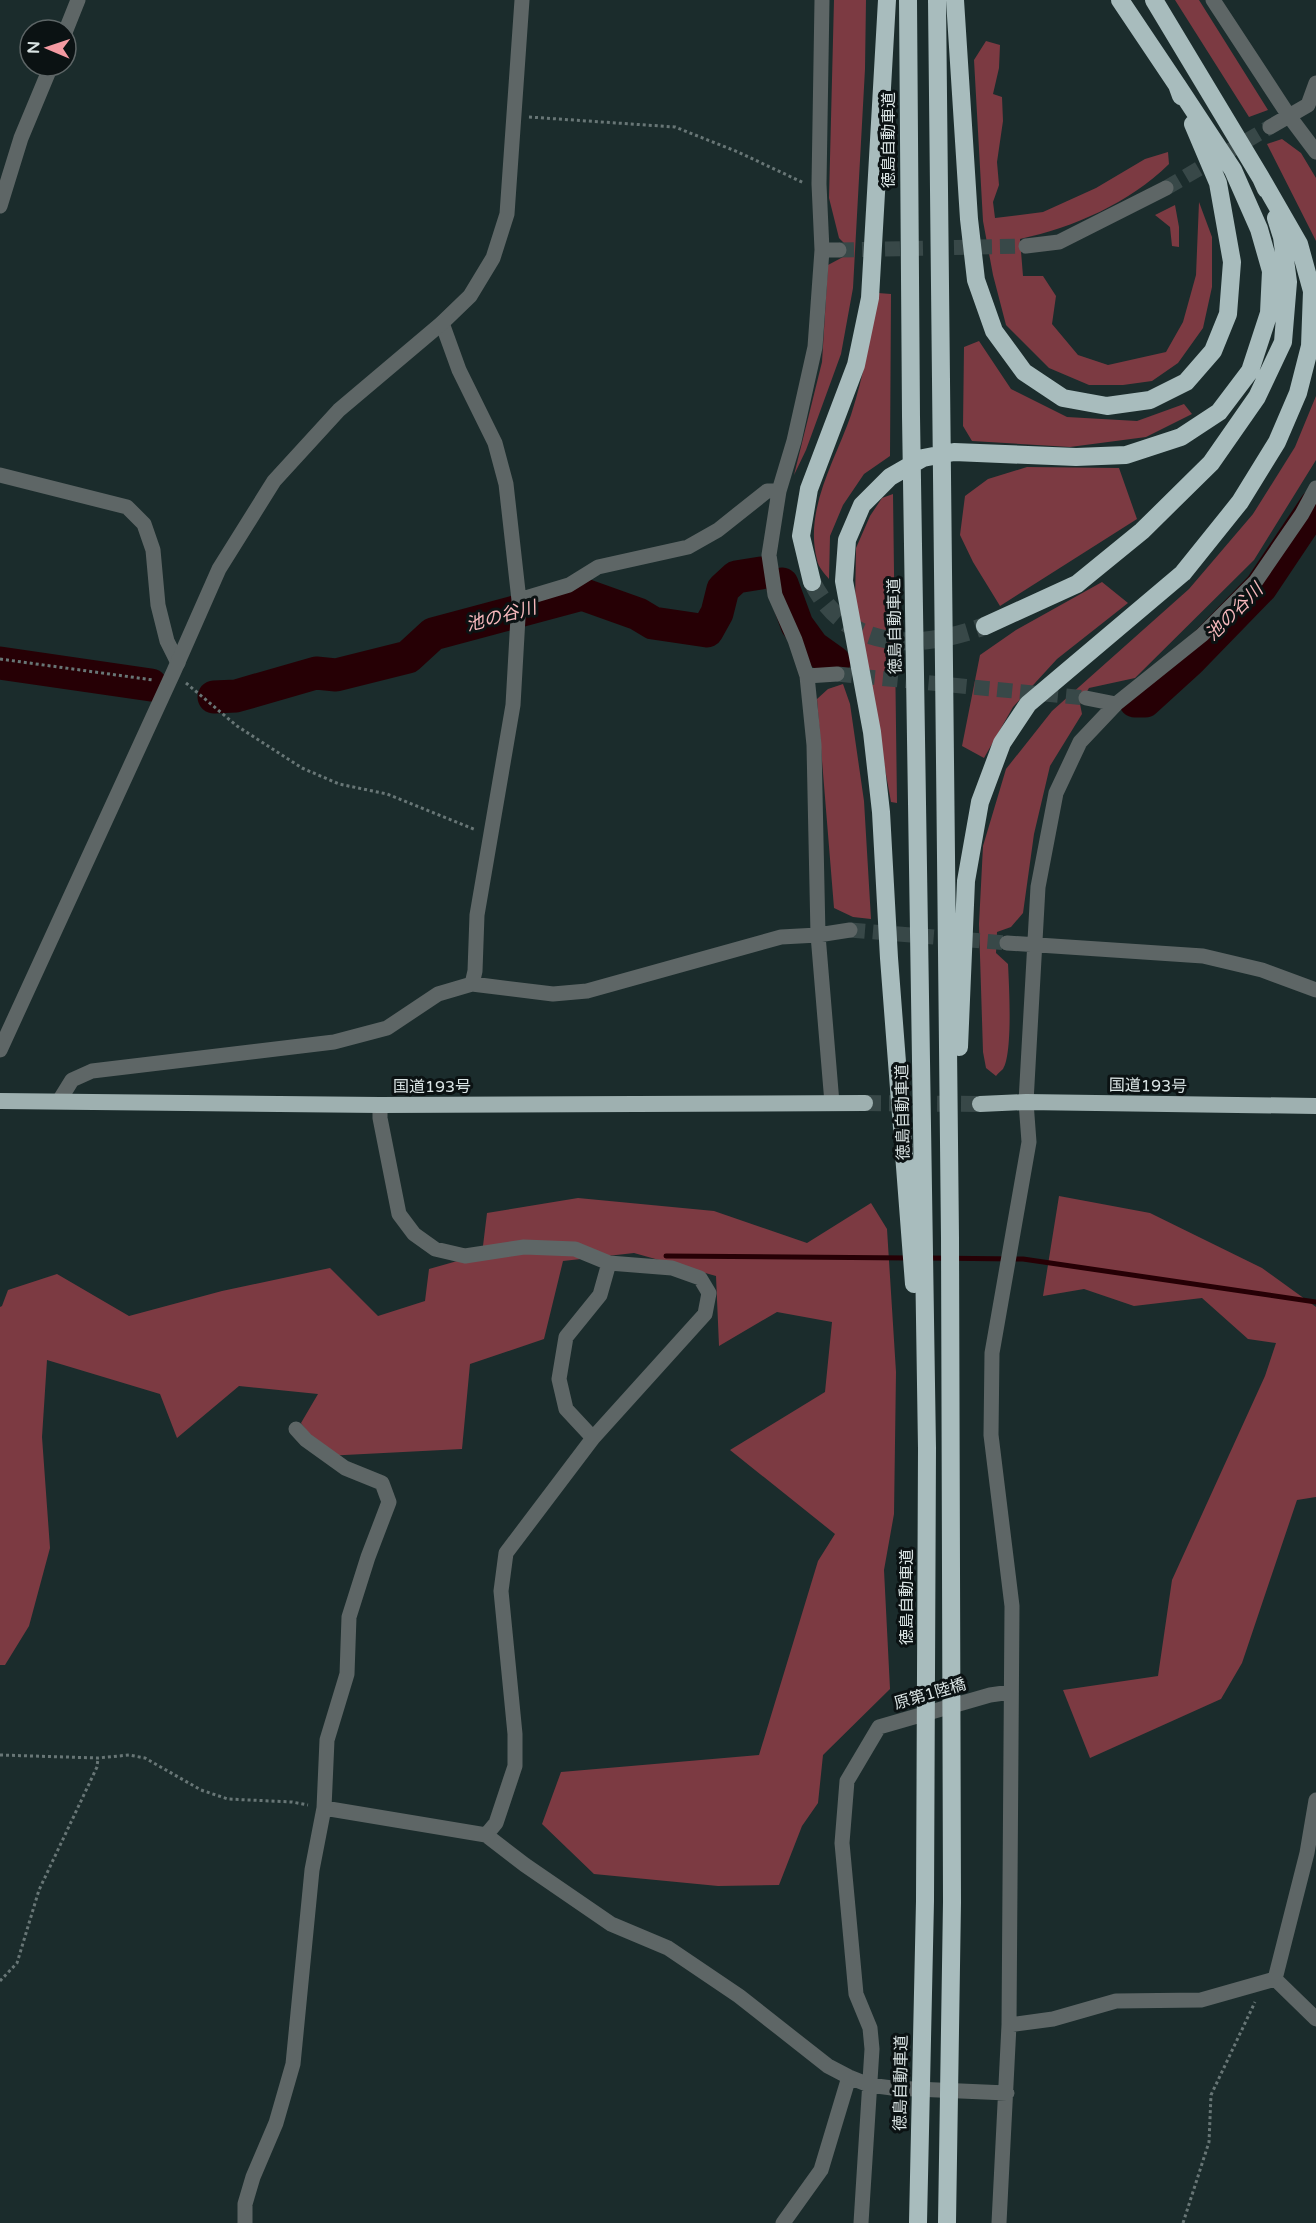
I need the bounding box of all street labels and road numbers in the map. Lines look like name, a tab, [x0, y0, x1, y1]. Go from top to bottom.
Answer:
street label: 徳島自動車道	[879, 92, 899, 188]
street label: 徳島自動車道	[884, 578, 906, 674]
street label: 徳島自動車道	[892, 1064, 914, 1160]
street label: 国道193号	[1109, 1075, 1187, 1097]
street label: 国道193号	[393, 1077, 471, 1097]
street label: 徳島自動車道	[897, 1549, 917, 1645]
street label: 原第1陸橋	[892, 1674, 968, 1714]
street label: 徳島自動車道	[890, 2035, 912, 2131]

